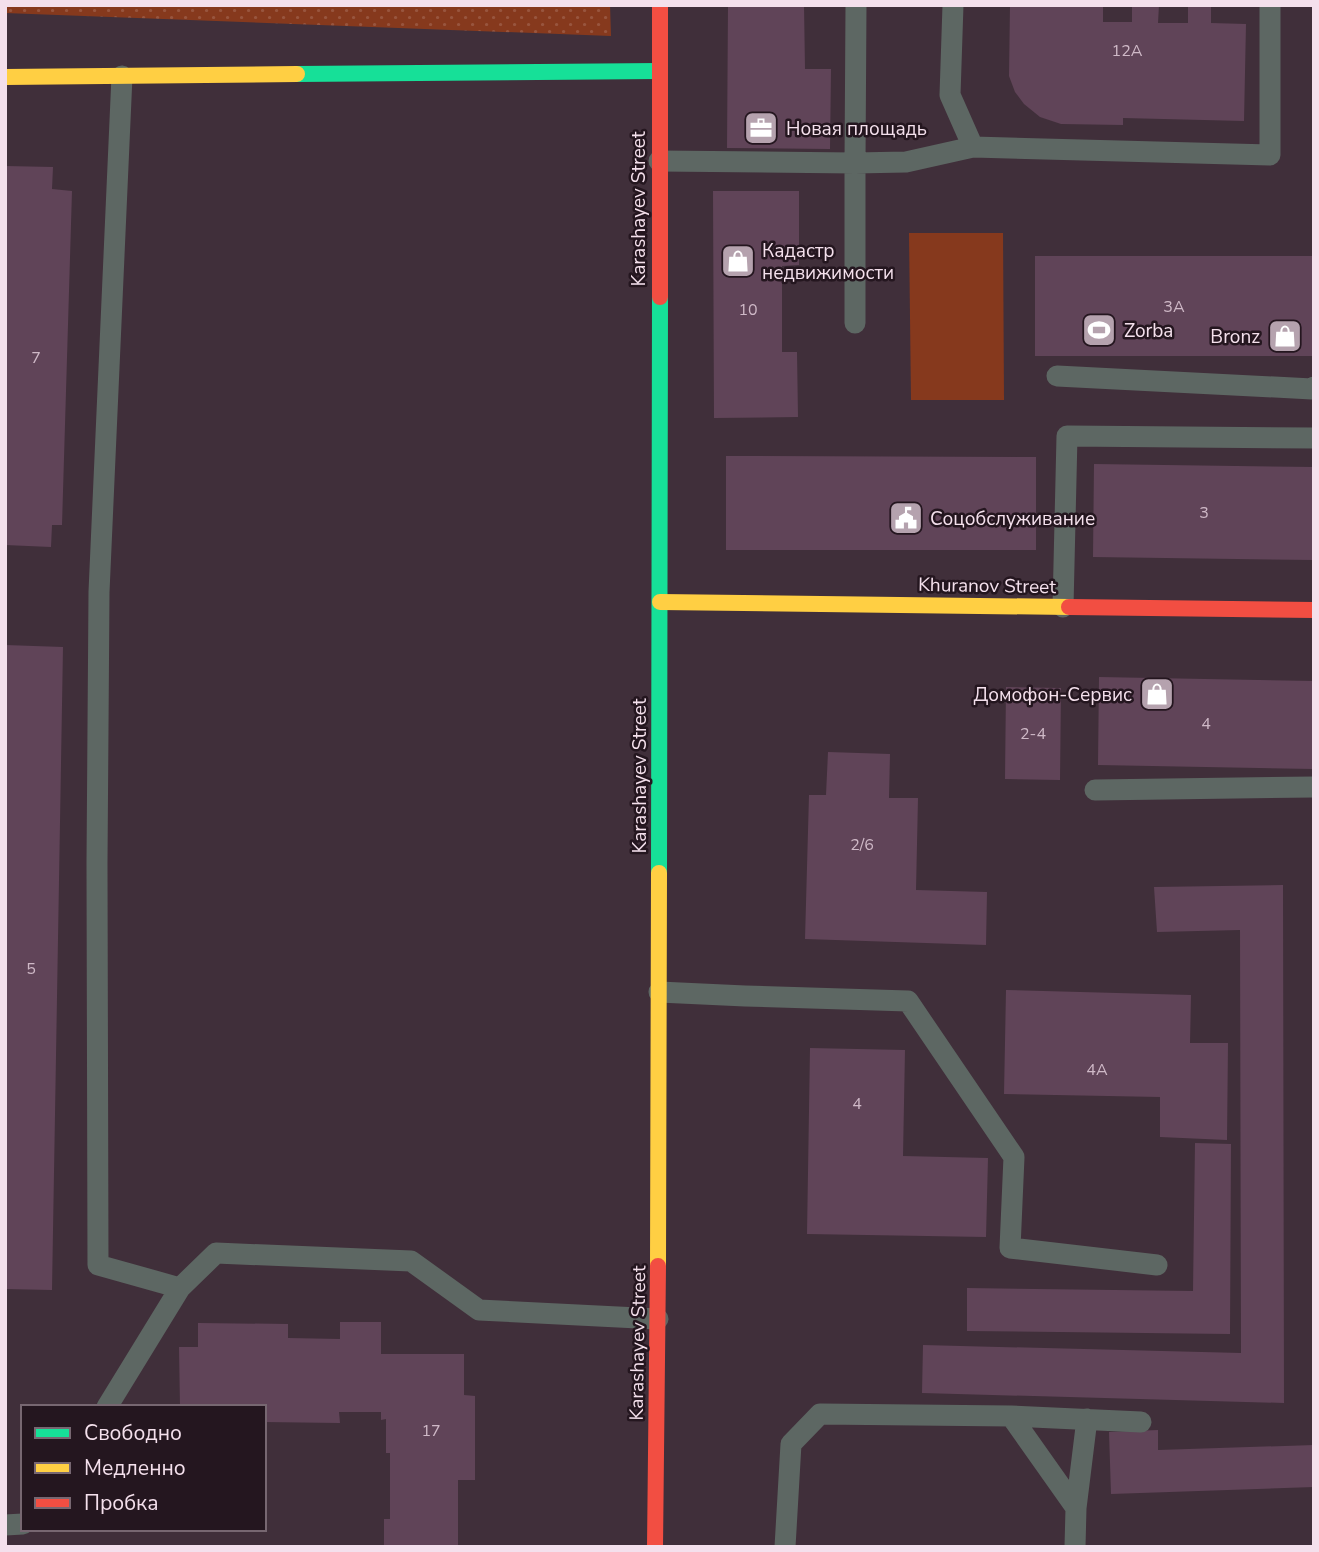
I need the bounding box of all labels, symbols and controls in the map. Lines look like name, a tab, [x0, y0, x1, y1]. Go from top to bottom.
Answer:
house number: 12А	[1112, 40, 1143, 62]
office icon: Новая площадь	[742, 109, 780, 147]
place label: Новая площадь	[786, 116, 927, 142]
street label: Karashaуev Street	[626, 131, 652, 287]
place label: Кадастр недвижимости	[762, 238, 894, 286]
shop icon: Кадастр недвижимости	[719, 242, 757, 280]
house number: 3А	[1163, 296, 1185, 318]
house number: 10	[738, 299, 758, 321]
sports icon: Zorba	[1080, 311, 1118, 349]
shop icon: Bronz	[1266, 317, 1304, 355]
place label: Zorba	[1124, 318, 1173, 344]
place label: Bronz	[1210, 324, 1260, 350]
house number: 7	[31, 347, 41, 369]
public building icon: Соцобслуживание	[887, 499, 925, 537]
house number: 3	[1199, 502, 1209, 524]
place label: Соцобслуживание	[930, 506, 1095, 532]
street label: Khuranov Street	[918, 572, 1056, 600]
shop icon: Домофон-Сервис	[1138, 675, 1176, 713]
place label: Домофон-Сервис	[974, 682, 1132, 708]
street label: Karashaуev Street	[627, 698, 653, 854]
house number: 4	[1201, 713, 1211, 735]
house number: 2-4	[1020, 723, 1046, 745]
house number: 2/6	[850, 834, 874, 856]
house number: 5	[26, 958, 36, 980]
house number: 4А	[1086, 1059, 1108, 1081]
house number: 4	[852, 1093, 862, 1115]
street label: Karashaуev Street	[624, 1265, 652, 1421]
legend	[21, 1405, 266, 1531]
text: Свободно	[84, 1419, 182, 1447]
house number: 17	[421, 1420, 441, 1442]
text: Медленно	[84, 1454, 186, 1482]
text: Пробка	[84, 1489, 158, 1517]

